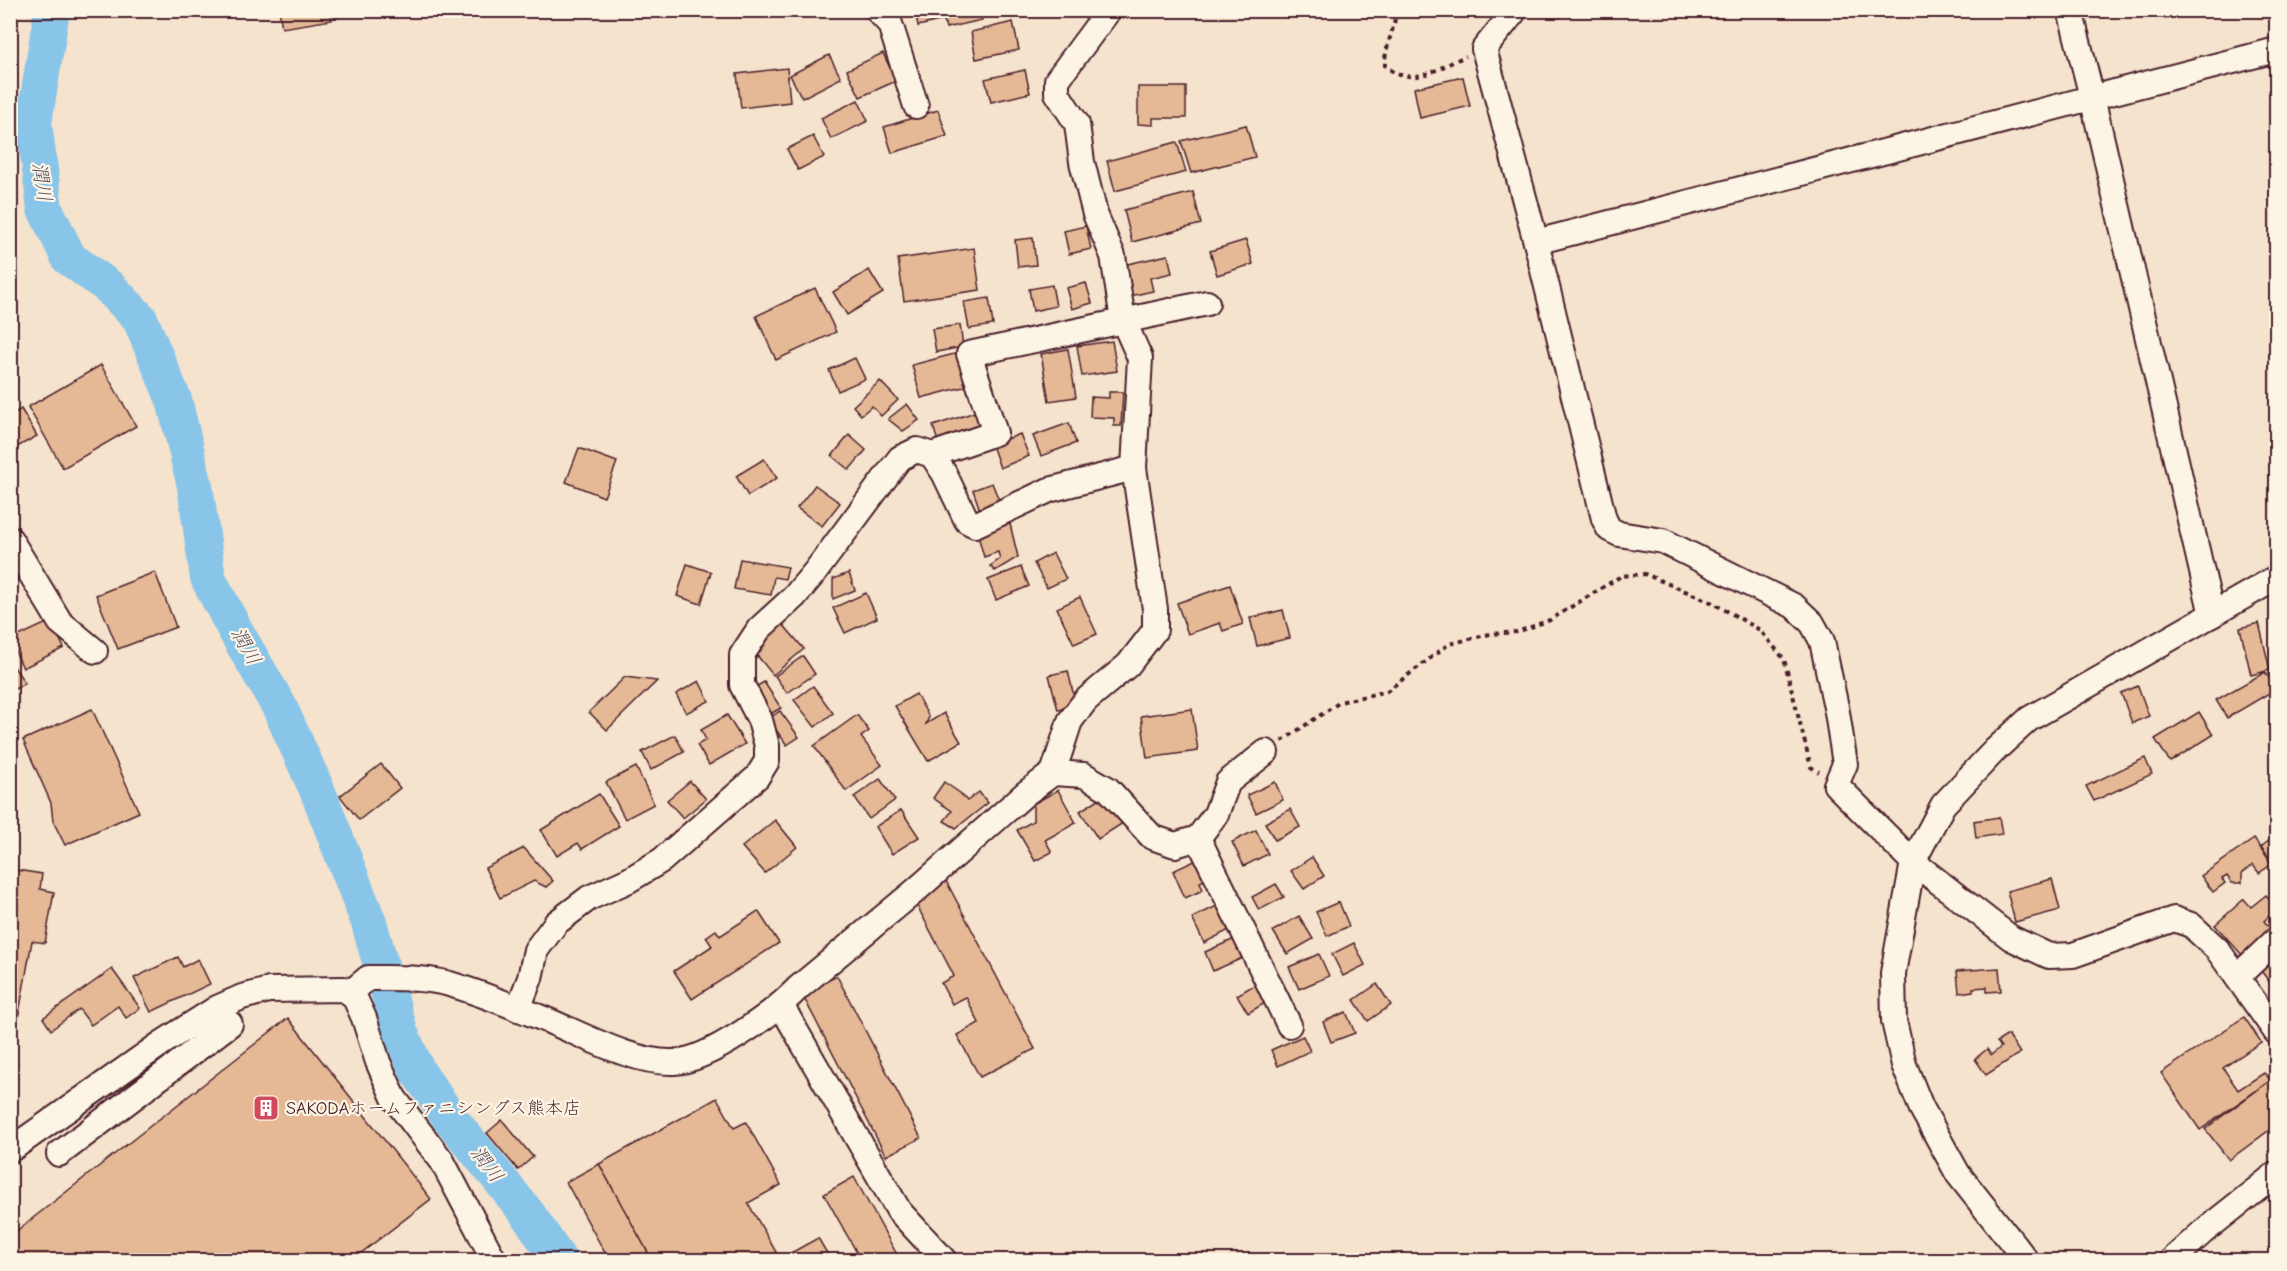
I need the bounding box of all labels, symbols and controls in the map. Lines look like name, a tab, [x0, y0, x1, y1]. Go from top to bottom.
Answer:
water label: 潤川	[28, 160, 56, 204]
water label: 潤川	[226, 623, 266, 669]
building icon: SAKODAホームファニシングス熊本店	[251, 1093, 281, 1123]
place label: SAKODAホームファニシングス熊本店	[286, 1098, 581, 1119]
water label: 潤川	[466, 1141, 508, 1187]

